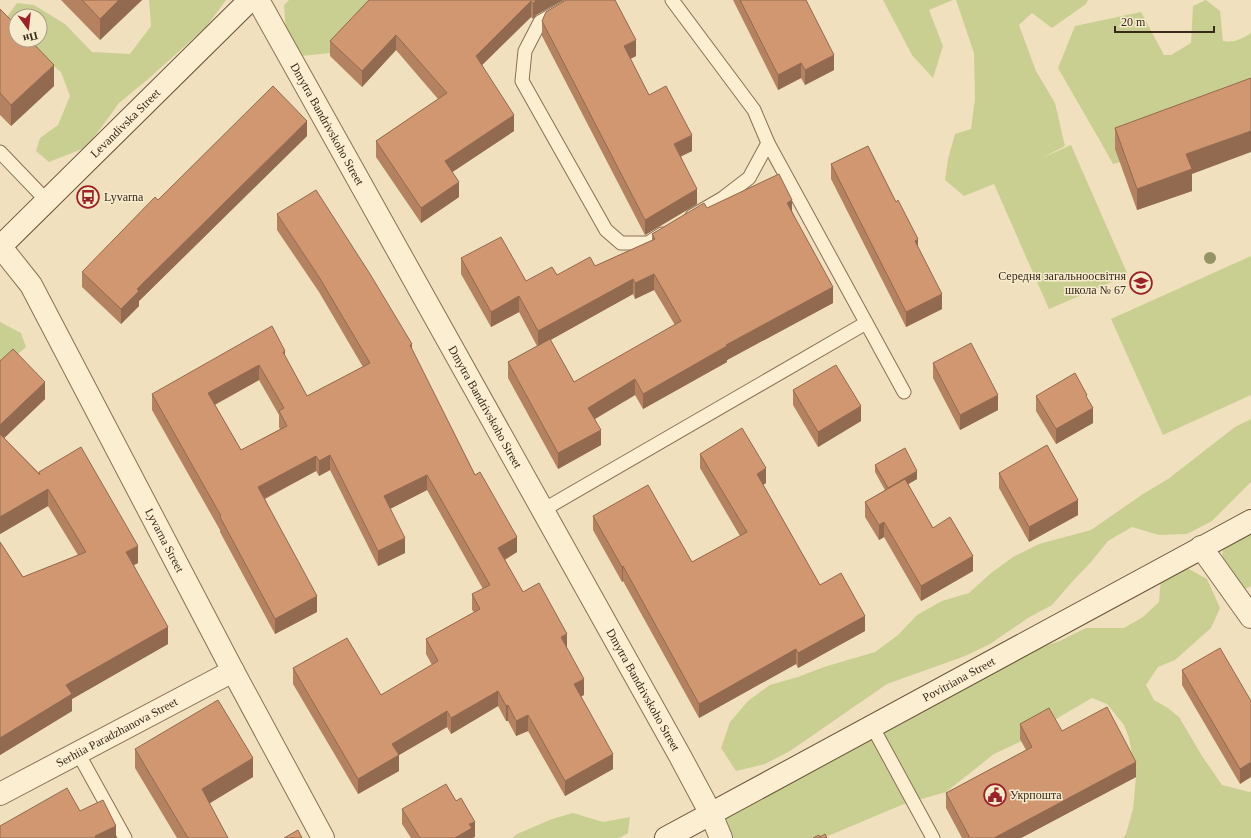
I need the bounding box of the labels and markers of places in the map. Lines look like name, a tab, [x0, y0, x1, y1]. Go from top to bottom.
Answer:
bus stop icon: Lyvarna	[75, 184, 101, 210]
place label: Lyvarna	[104, 190, 144, 204]
place label: Середня загальноосвітня школа № 67	[998, 269, 1126, 297]
school or university icon: Середня загальноосвітня школа № 67	[1128, 270, 1154, 296]
public building icon: Укрпошта	[982, 782, 1008, 808]
place label: Укрпошта	[1010, 788, 1062, 802]

